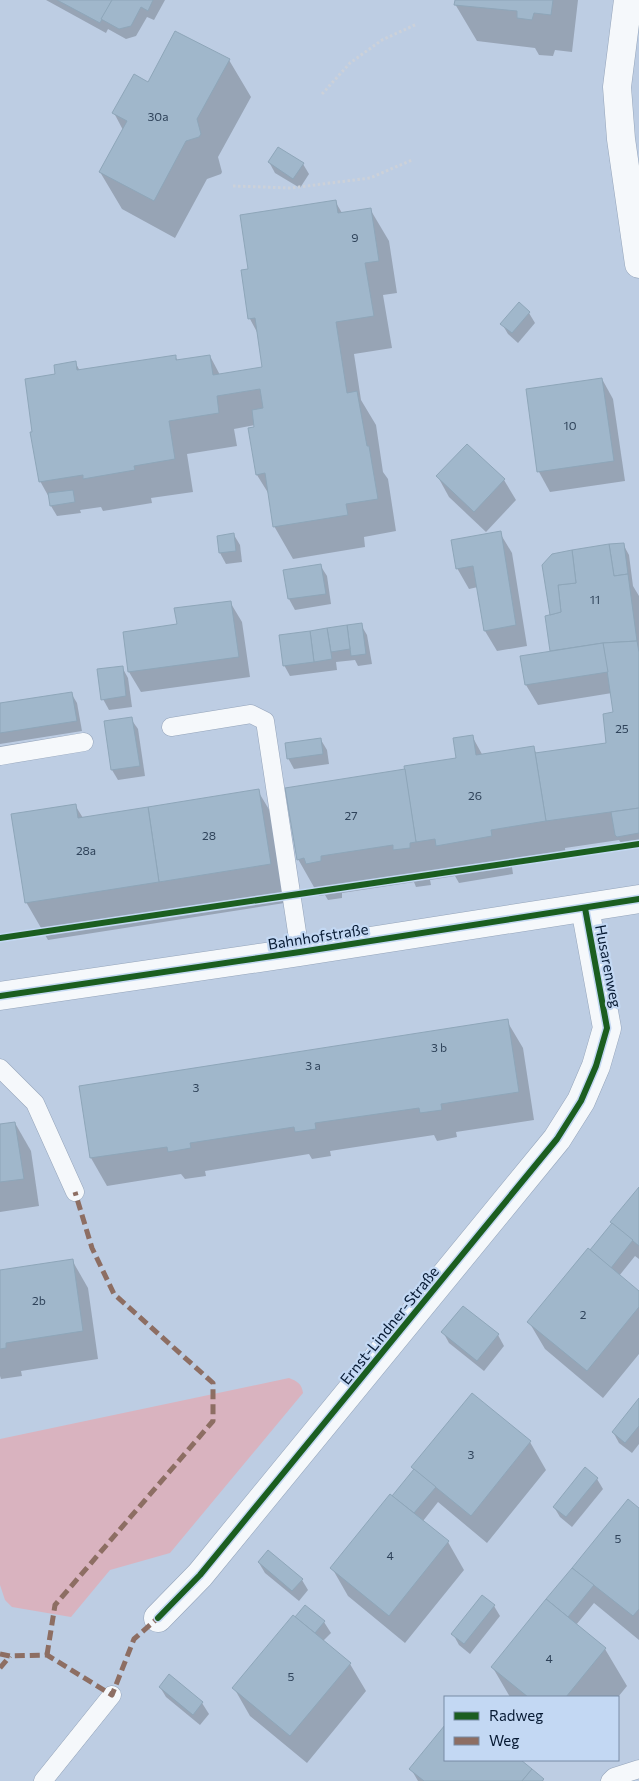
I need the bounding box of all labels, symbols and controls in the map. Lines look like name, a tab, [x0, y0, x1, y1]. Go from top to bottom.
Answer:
house number: 30a	[148, 109, 168, 123]
house number: 9	[351, 230, 359, 244]
house number: 10	[564, 418, 577, 432]
house number: 11	[590, 592, 600, 606]
house number: 25	[615, 721, 629, 735]
house number: 26	[468, 788, 482, 802]
house number: 27	[345, 808, 357, 822]
house number: 28	[202, 828, 216, 842]
house number: 28a	[76, 843, 96, 857]
street label: Bahnhofstraße	[266, 919, 370, 953]
street label: Husarenweg	[592, 923, 626, 1009]
house number: 3 b	[431, 1040, 447, 1054]
house number: 3 a	[305, 1058, 321, 1072]
house number: 3	[193, 1080, 200, 1094]
street label: Ernst-Lindner-Straße	[336, 1262, 442, 1388]
house number: 2b	[32, 1293, 46, 1307]
house number: 2	[580, 1307, 587, 1321]
house number: 3	[468, 1447, 475, 1461]
house number: 5	[615, 1531, 622, 1545]
house number: 4	[386, 1548, 394, 1562]
house number: 4	[545, 1651, 553, 1665]
house number: 5	[288, 1669, 295, 1683]
legend	[444, 1696, 619, 1761]
text: Radweg	[489, 1706, 543, 1724]
text: Weg	[489, 1731, 519, 1749]

